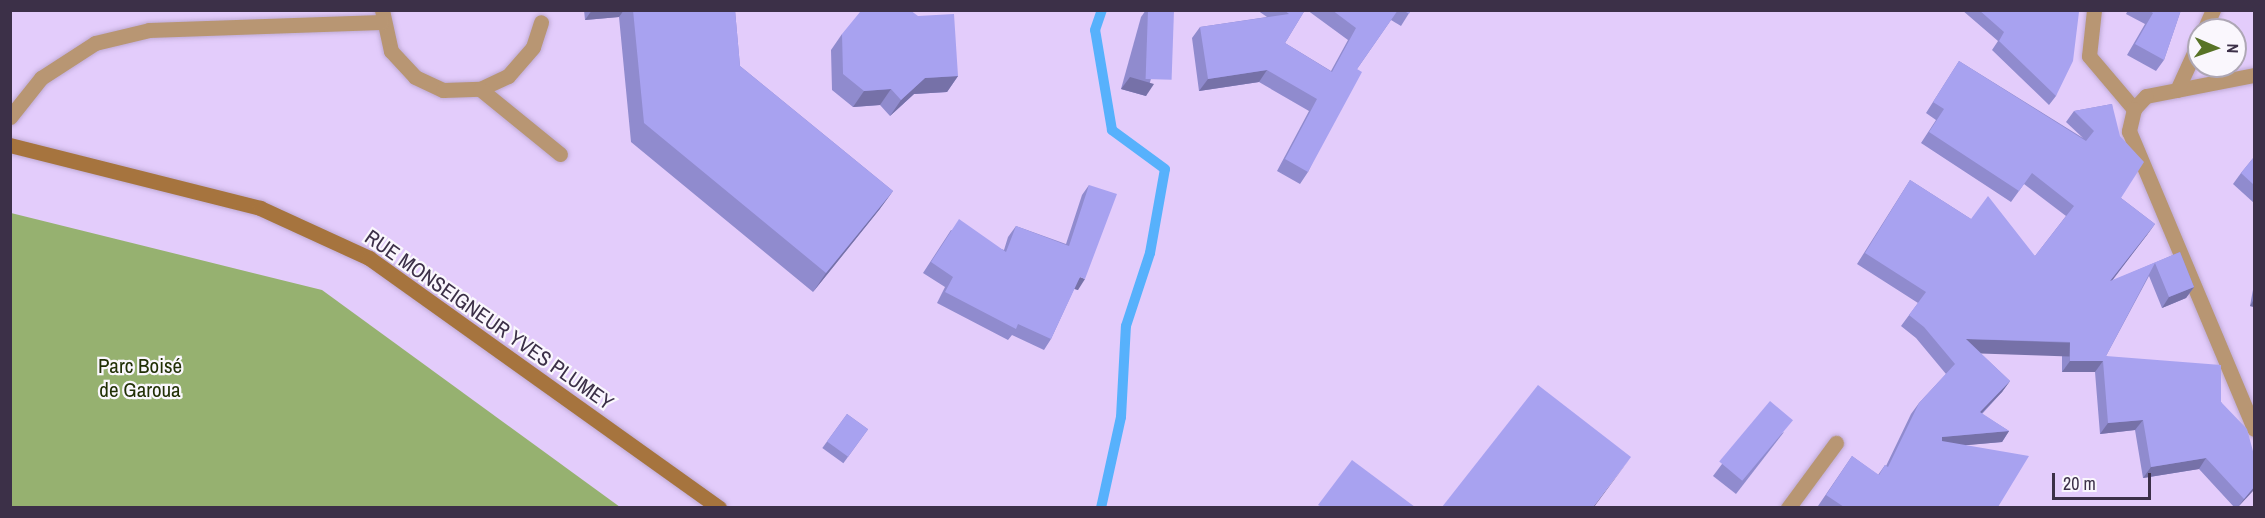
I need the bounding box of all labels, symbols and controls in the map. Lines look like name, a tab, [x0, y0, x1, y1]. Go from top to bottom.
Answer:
north arrow	[2187, 18, 2247, 78]
text: N	[2222, 43, 2244, 54]
street label: RUE MONSEIGNEUR YVES PLUMEY	[360, 224, 618, 416]
park label: Parc Boisé de Garoua	[98, 353, 182, 403]
scale bar	[2055, 461, 2154, 499]
text: 20 m	[2063, 471, 2096, 496]

